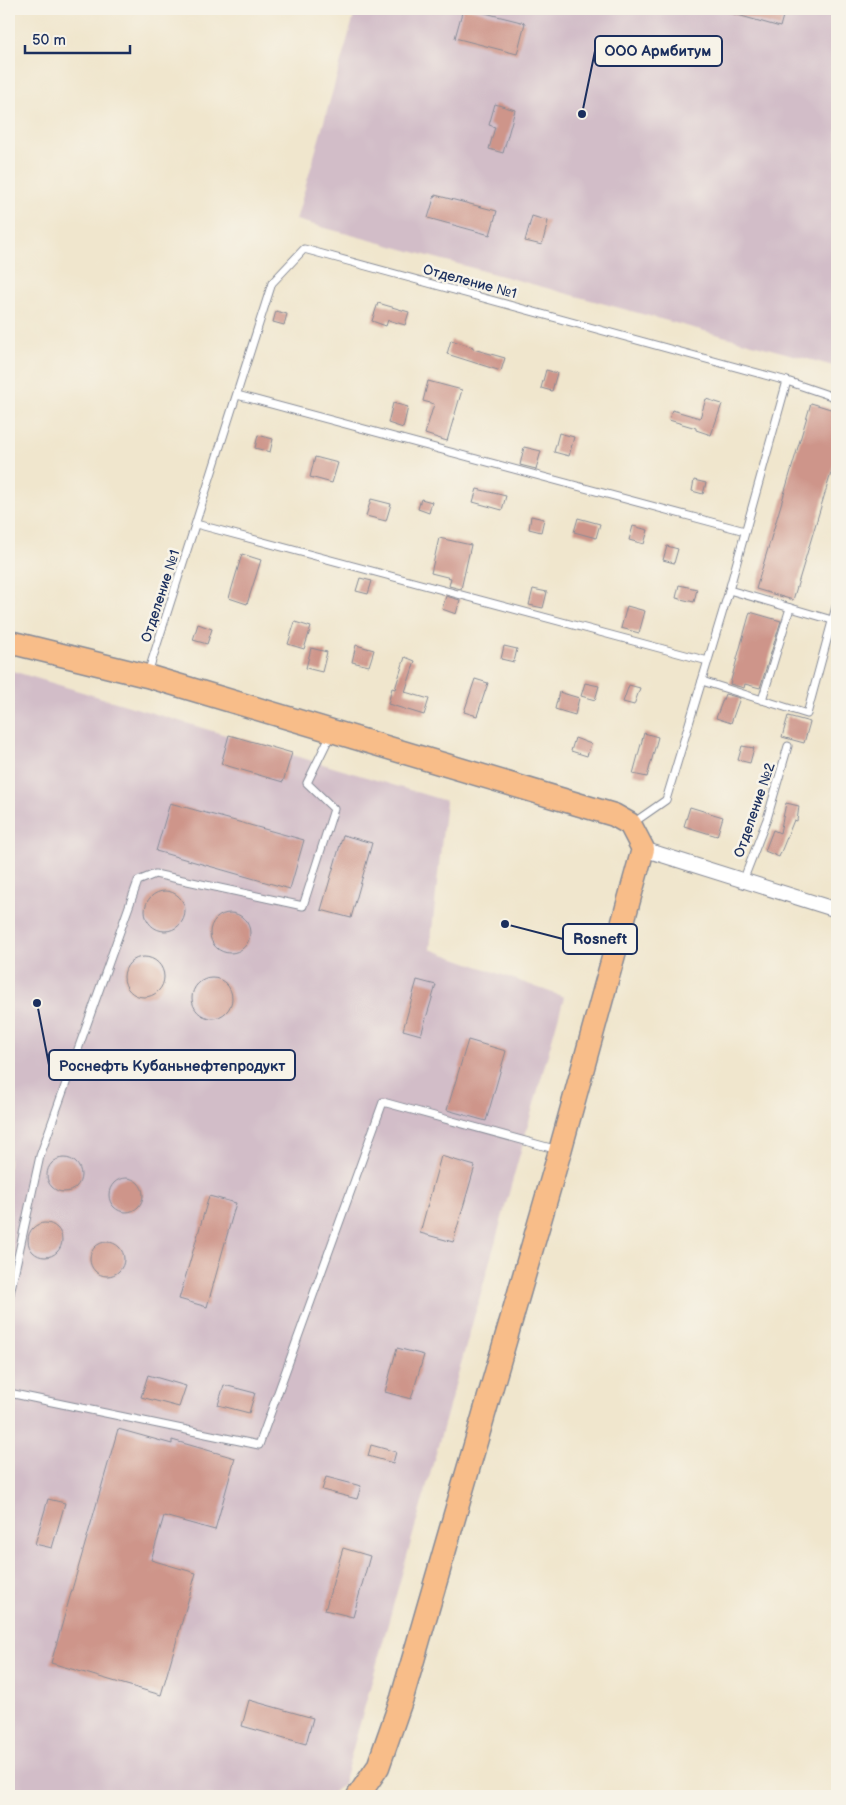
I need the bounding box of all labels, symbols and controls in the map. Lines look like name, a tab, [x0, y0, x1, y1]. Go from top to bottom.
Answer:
scale bar	[25, 22, 130, 54]
text: 50 m	[32, 31, 66, 50]
callout: ООО Армбитум	[595, 36, 722, 66]
text: ООО Армбитум	[605, 42, 711, 61]
street label: Отделение №1	[421, 261, 519, 302]
street label: Отделение №1	[137, 548, 183, 645]
street label: Отделение №2	[730, 760, 779, 860]
callout: Rosneft	[563, 924, 637, 954]
text: Rosneft	[573, 930, 627, 949]
callout: Роснефть Кубаньнефтепродукт	[49, 1050, 295, 1080]
text: Роснефть Кубаньнефтепродукт	[59, 1057, 286, 1076]

